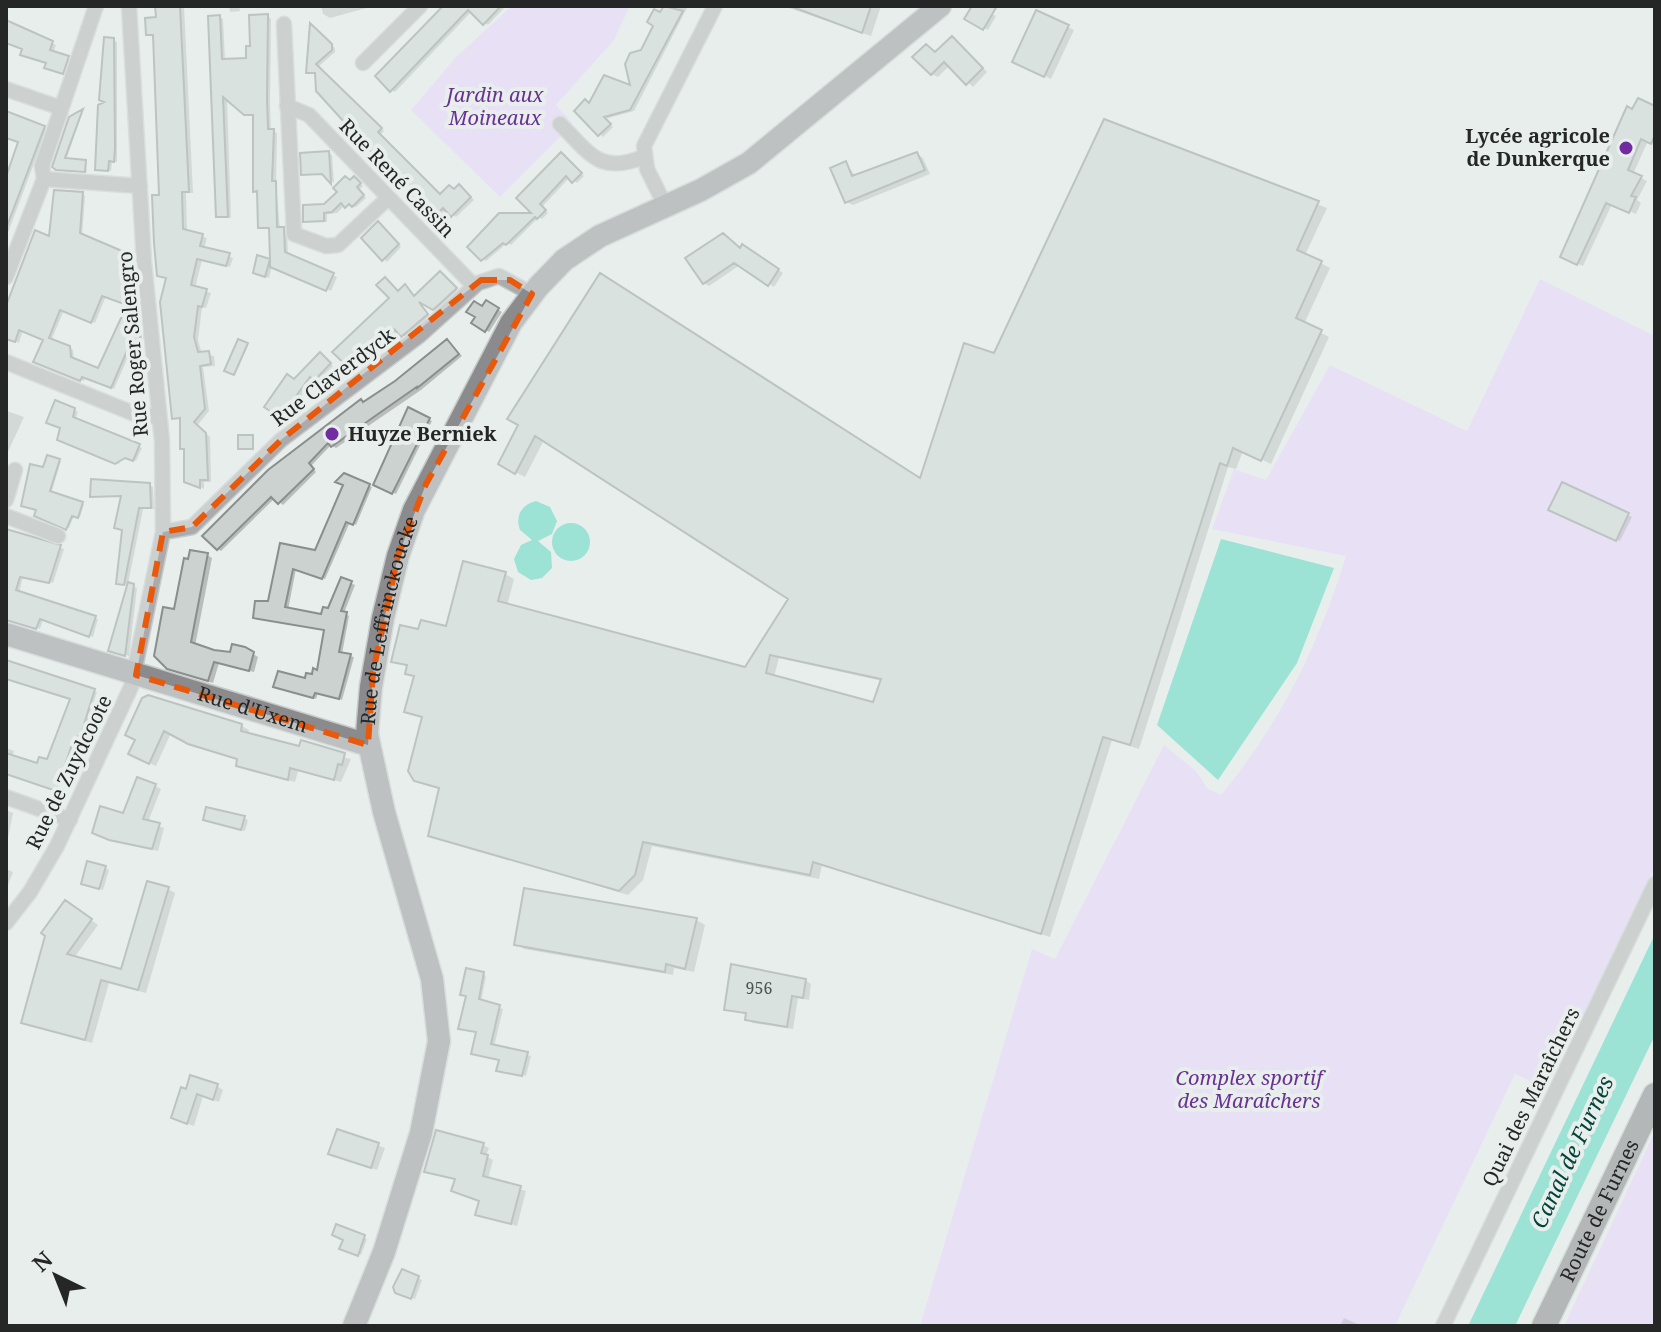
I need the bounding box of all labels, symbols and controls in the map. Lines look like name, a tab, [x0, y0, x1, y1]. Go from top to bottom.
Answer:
park label: Jardin aux Moineaux	[443, 81, 545, 131]
street label: Rue René Cassin	[334, 112, 461, 243]
place label: Lycée agricole de Dunkerque	[1465, 122, 1610, 172]
marker: Lycée agricole de Dunkerque	[1617, 139, 1635, 157]
street label: Rue Roger Salengro	[111, 250, 154, 438]
street label: Rue Claverdyck	[265, 321, 400, 432]
place label: Huyze Berniek	[348, 420, 497, 447]
marker: Huyze Berniek	[323, 425, 341, 443]
street label: Rue de Leffrinckoucke	[354, 512, 424, 726]
street label: Rue d'Uxem	[194, 680, 311, 739]
street label: Rue de Zuydcoote	[19, 690, 118, 854]
house number: 956	[746, 977, 772, 999]
street label: Quai des Maraîchers	[1475, 1003, 1586, 1191]
park label: Complex sportif des Maraîchers	[1176, 1064, 1326, 1114]
water label: Canal de Furnes	[1523, 1071, 1620, 1233]
street label: Route de Furnes	[1553, 1135, 1645, 1286]
north arrow	[16, 1236, 96, 1316]
text: N	[25, 1244, 58, 1278]

